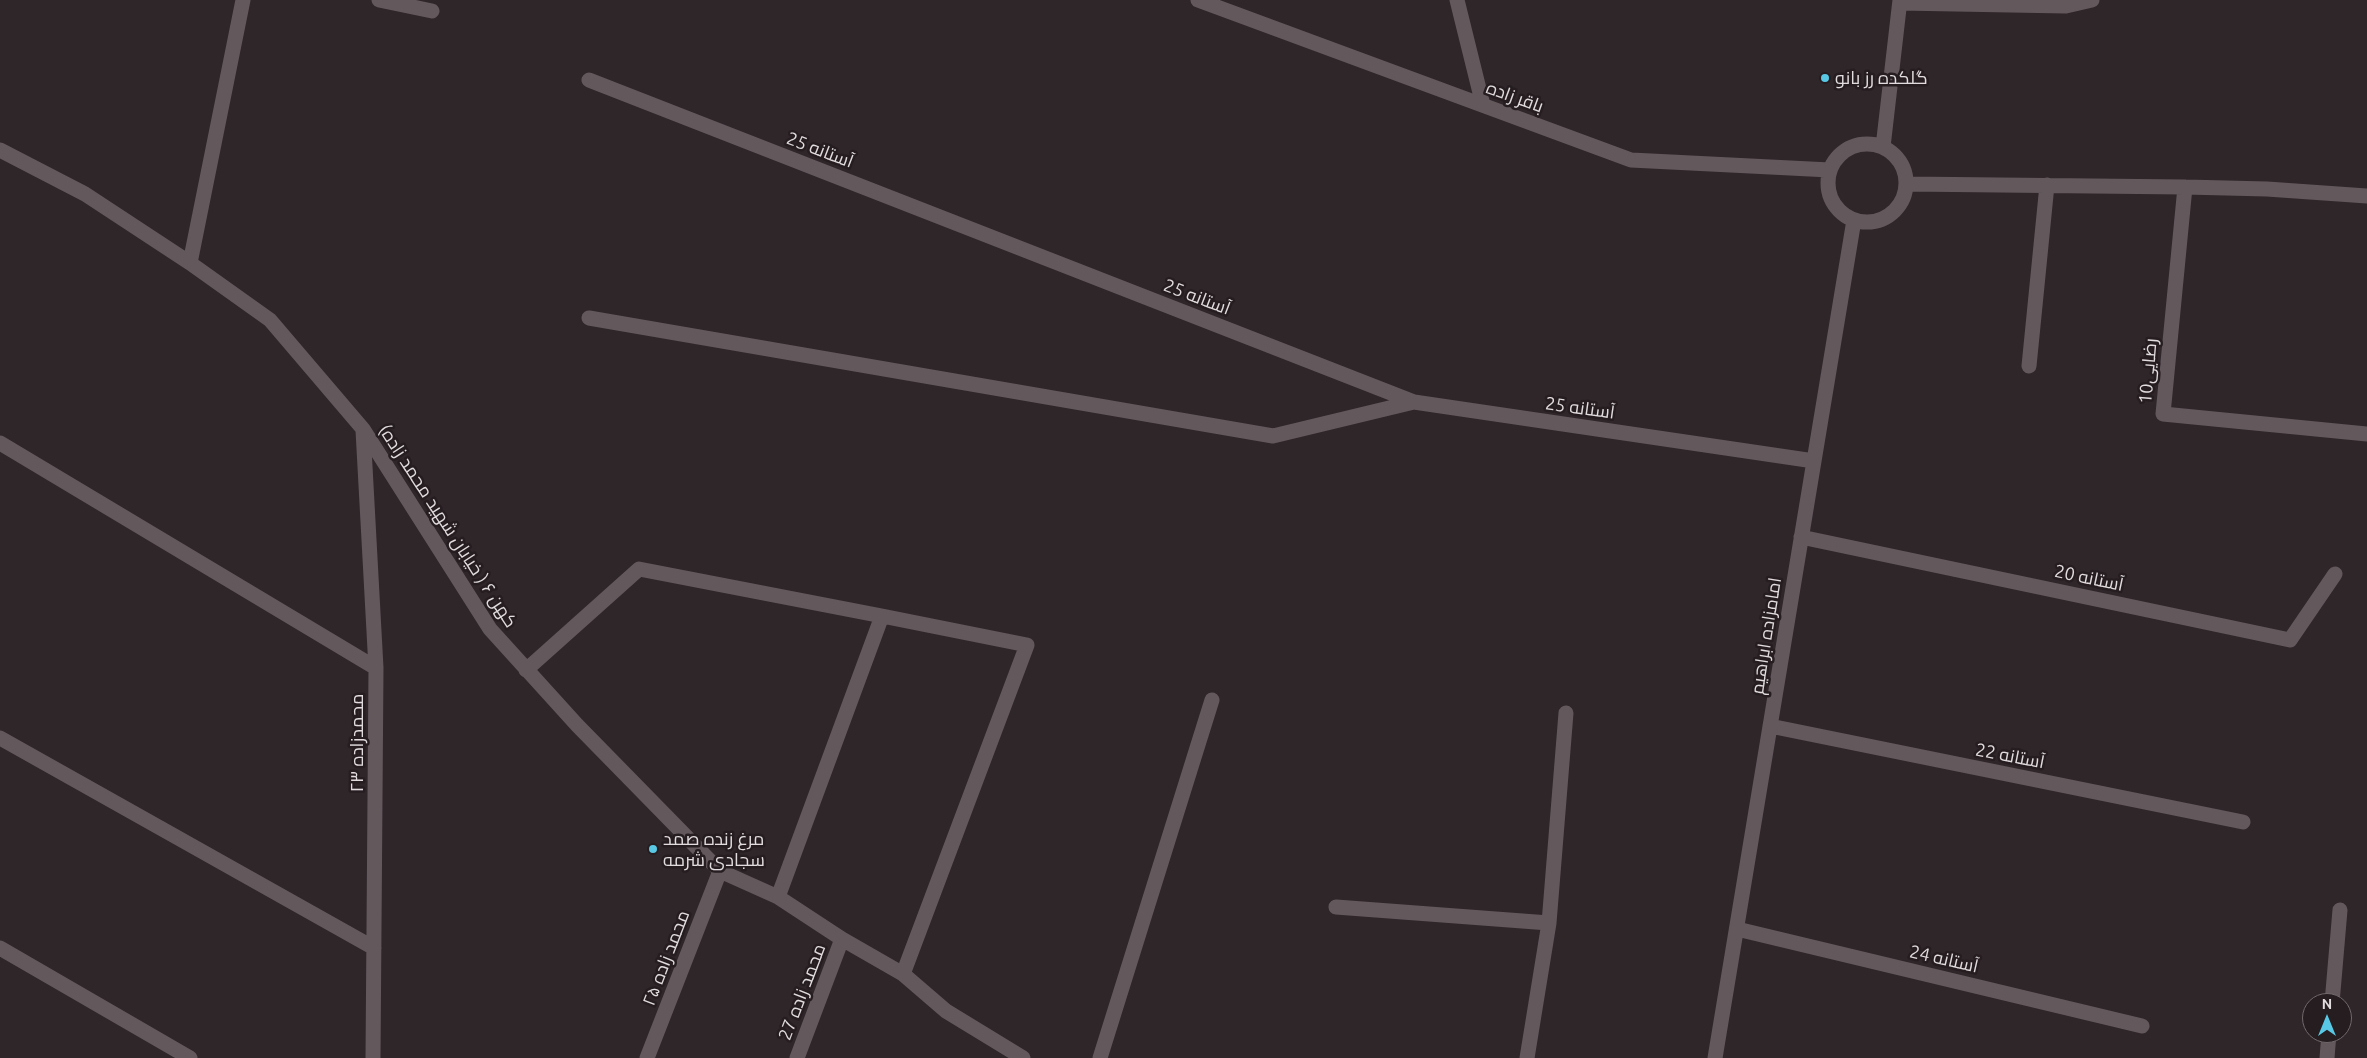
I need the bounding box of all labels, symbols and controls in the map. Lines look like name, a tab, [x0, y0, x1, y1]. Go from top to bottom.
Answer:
place label: گلکده رز بانو	[1835, 67, 1928, 89]
marker: گلکده رز بانو	[1819, 72, 1831, 84]
street label: باقر زاده	[1483, 77, 1547, 117]
street label: آستانه 25	[783, 127, 857, 173]
street label: آستانه 25	[1160, 274, 1234, 320]
street label: رضایی10	[2134, 337, 2162, 405]
street label: آستانه 25	[1544, 392, 1616, 424]
street label: کهن ۶ ( خیابان شهید محمد زاده)	[374, 420, 522, 632]
street label: آستانه 20	[2053, 560, 2125, 596]
street label: امامزاده ابراهیم	[1746, 576, 1786, 696]
street label: محمدزاده ۲۳	[346, 694, 368, 792]
street label: آستانه 22	[1974, 739, 2046, 773]
place label: مرغ زنده صمد سجادی شرمه	[663, 828, 765, 871]
marker: مرغ زنده صمد سجادی شرمه	[647, 843, 659, 855]
street label: محمد زاده ۲۵	[638, 907, 694, 1009]
street label: محمد زاده 27	[774, 941, 830, 1043]
street label: آستانه 24	[1907, 941, 1981, 977]
north arrow	[2302, 993, 2352, 1043]
text: N	[2322, 996, 2332, 1012]

